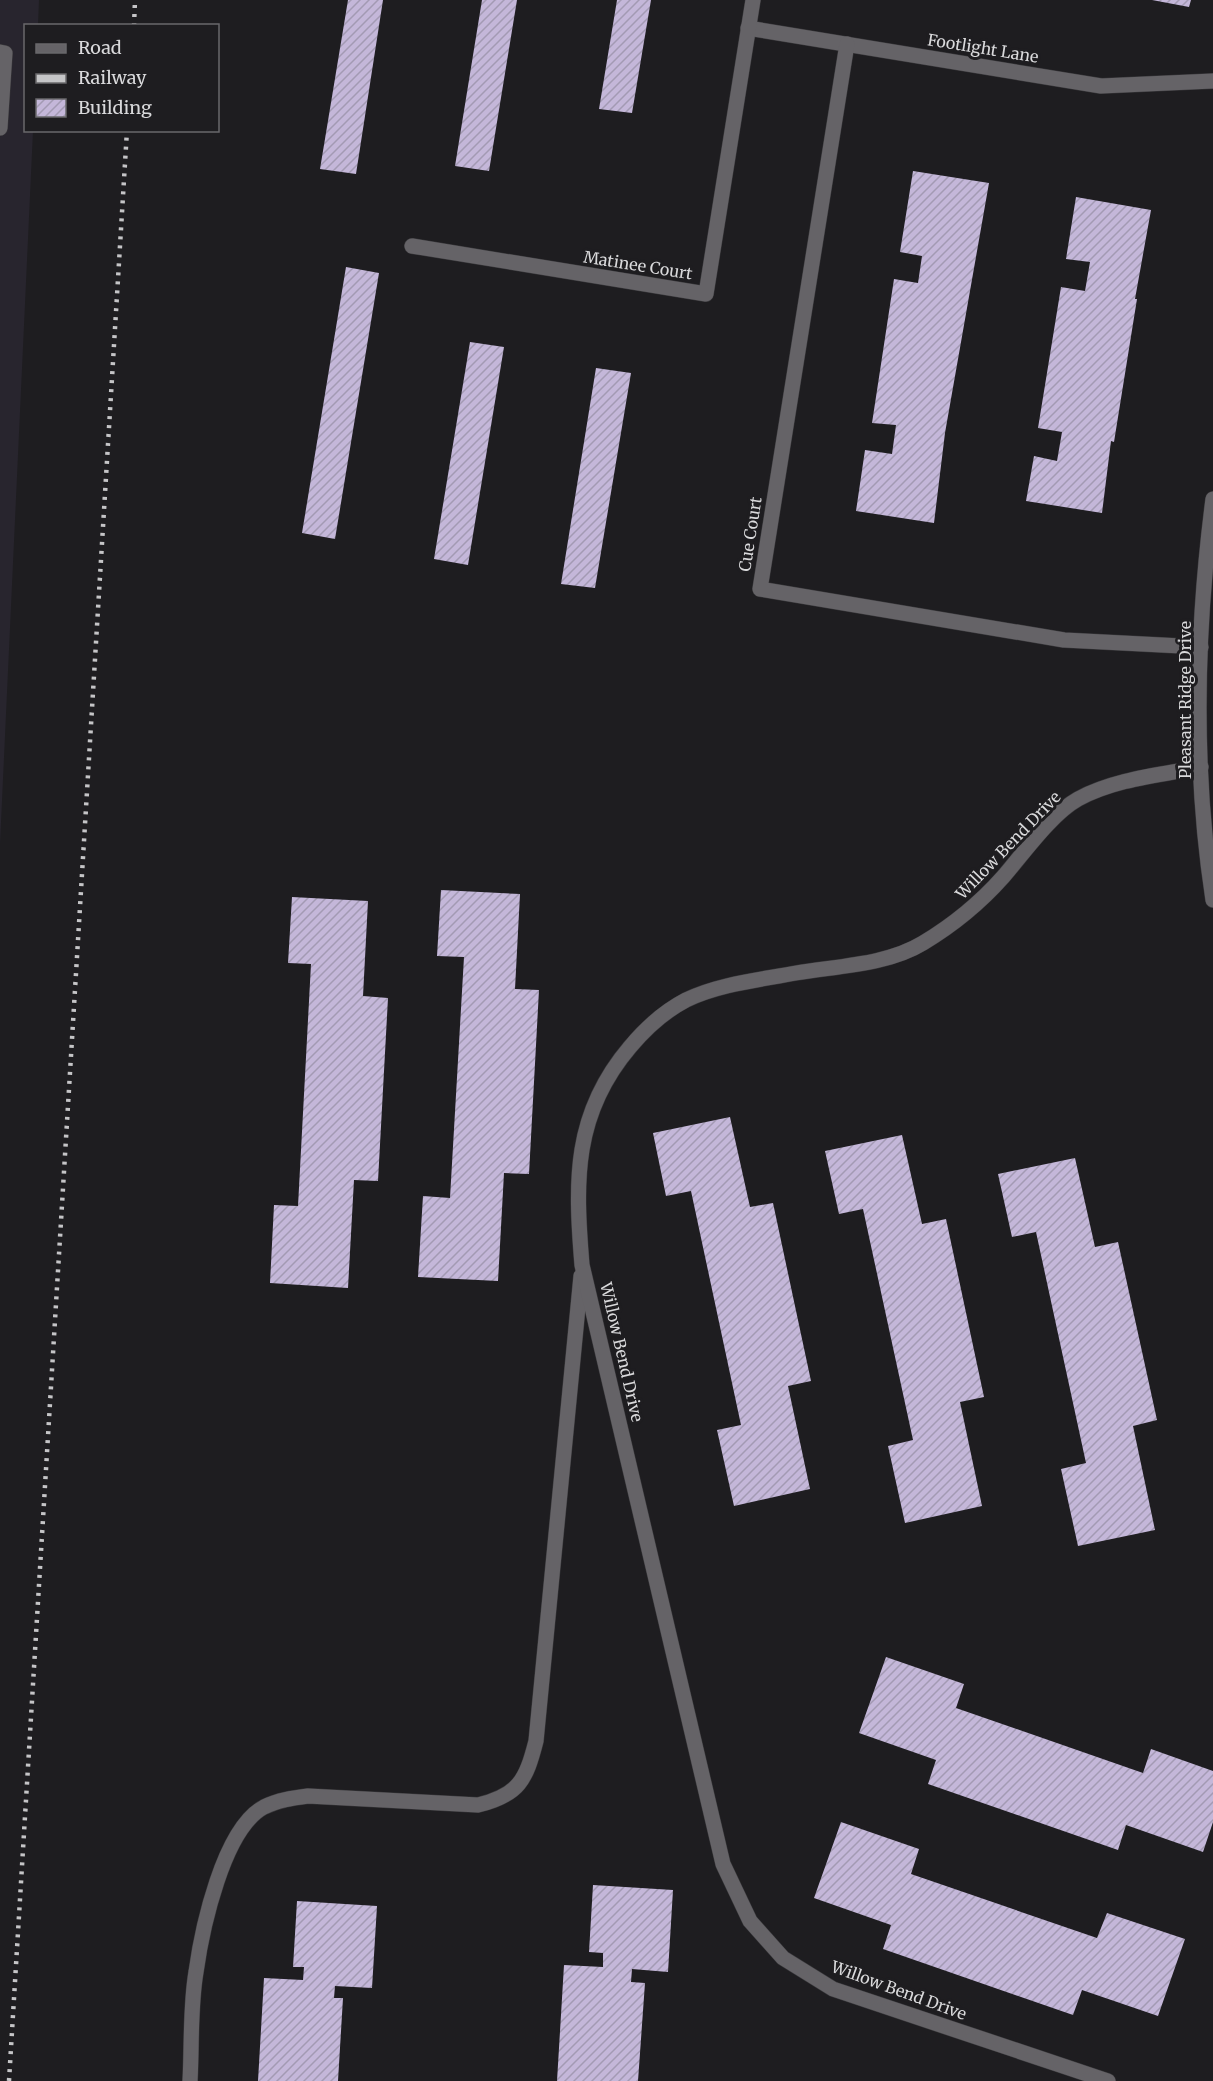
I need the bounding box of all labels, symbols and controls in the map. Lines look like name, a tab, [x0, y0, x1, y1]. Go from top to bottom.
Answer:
legend	[24, 24, 219, 132]
street label: Footlight Lane	[926, 29, 1040, 67]
text: Road	[78, 36, 122, 59]
text: Railway	[78, 66, 147, 89]
text: Building	[78, 96, 152, 119]
street label: Matinee Court	[582, 247, 695, 284]
street label: Cue Court	[734, 494, 766, 573]
street label: Pleasant Ridge Drive	[1175, 621, 1195, 779]
street label: Willow Bend Drive	[951, 787, 1065, 904]
street label: Willow Bend Drive	[596, 1279, 648, 1424]
street label: Willow Bend Drive	[828, 1956, 969, 2024]

